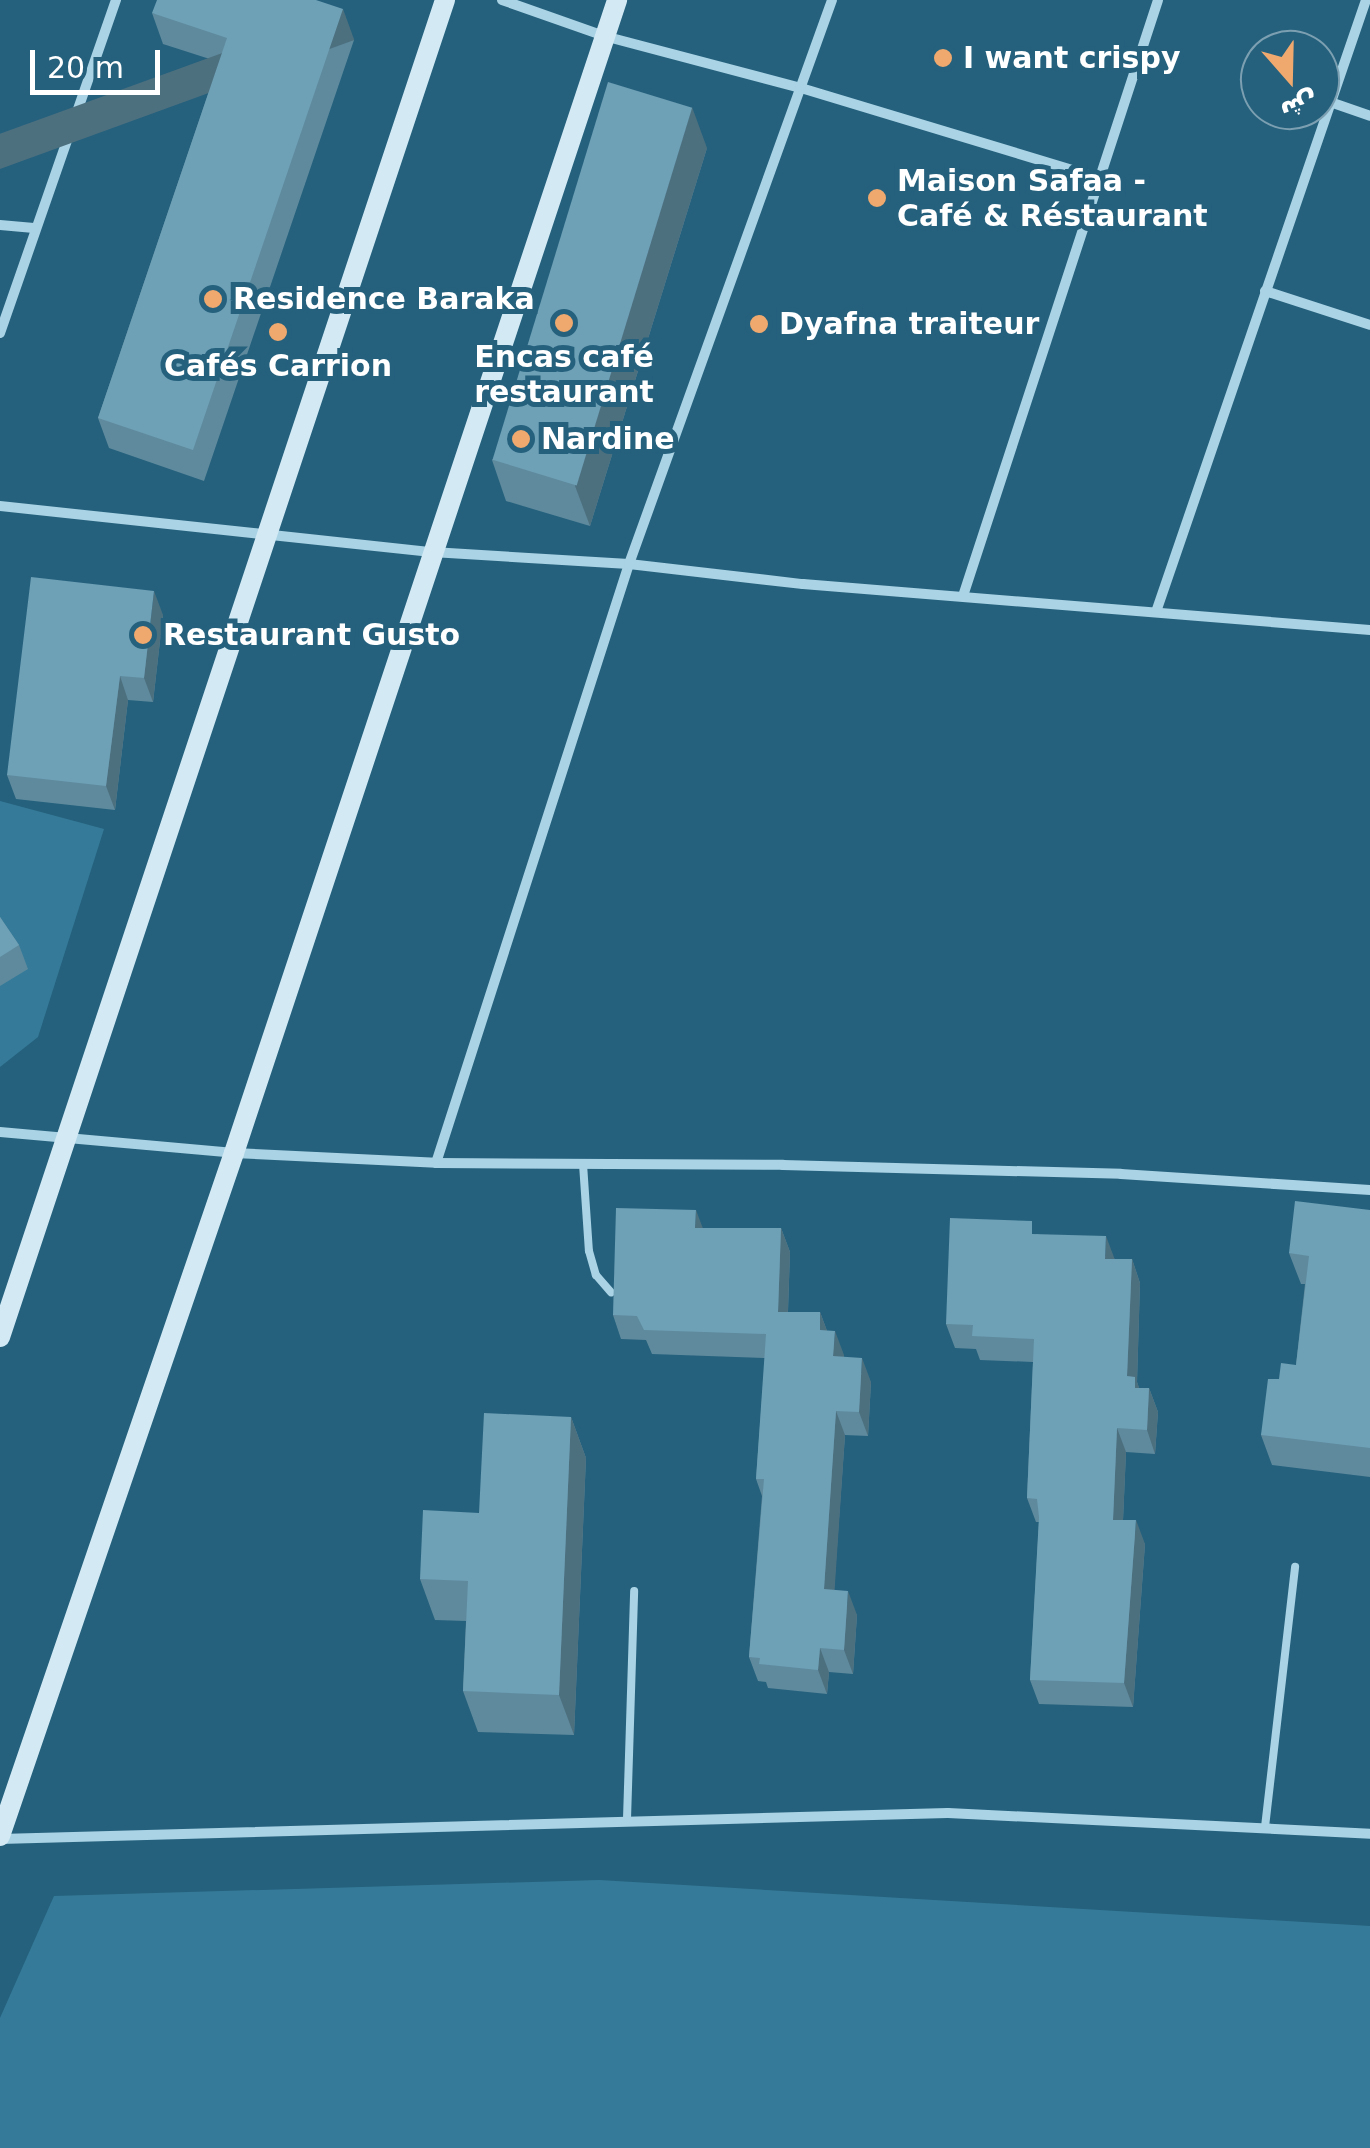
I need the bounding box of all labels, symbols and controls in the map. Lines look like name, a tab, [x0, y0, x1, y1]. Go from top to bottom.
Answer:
scale bar	[35, 30, 165, 92]
north arrow	[1240, 30, 1340, 130]
place label: I want crispy	[963, 40, 1180, 76]
marker: I want crispy	[932, 47, 954, 69]
text: 20 m	[47, 50, 124, 85]
text: ش	[1276, 85, 1324, 129]
place label: Maison Safaa - Café & Réstaurant	[897, 163, 1208, 234]
marker: Maison Safaa - Café & Réstaurant	[866, 187, 888, 209]
place label: Residence Baraka	[233, 281, 535, 317]
marker: Residence Baraka	[202, 288, 224, 310]
place label: Dyafna traiteur	[779, 306, 1039, 342]
marker: Encas café restaurant	[553, 312, 575, 334]
marker: Dyafna traiteur	[748, 313, 770, 335]
marker: Cafés Carrion	[267, 321, 289, 343]
place label: Encas café restaurant	[474, 339, 654, 410]
place label: Cafés Carrion	[164, 348, 392, 384]
place label: Nardine	[541, 421, 675, 457]
marker: Nardine	[510, 428, 532, 450]
place label: Restaurant Gusto	[163, 617, 460, 653]
marker: Restaurant Gusto	[132, 624, 154, 646]

